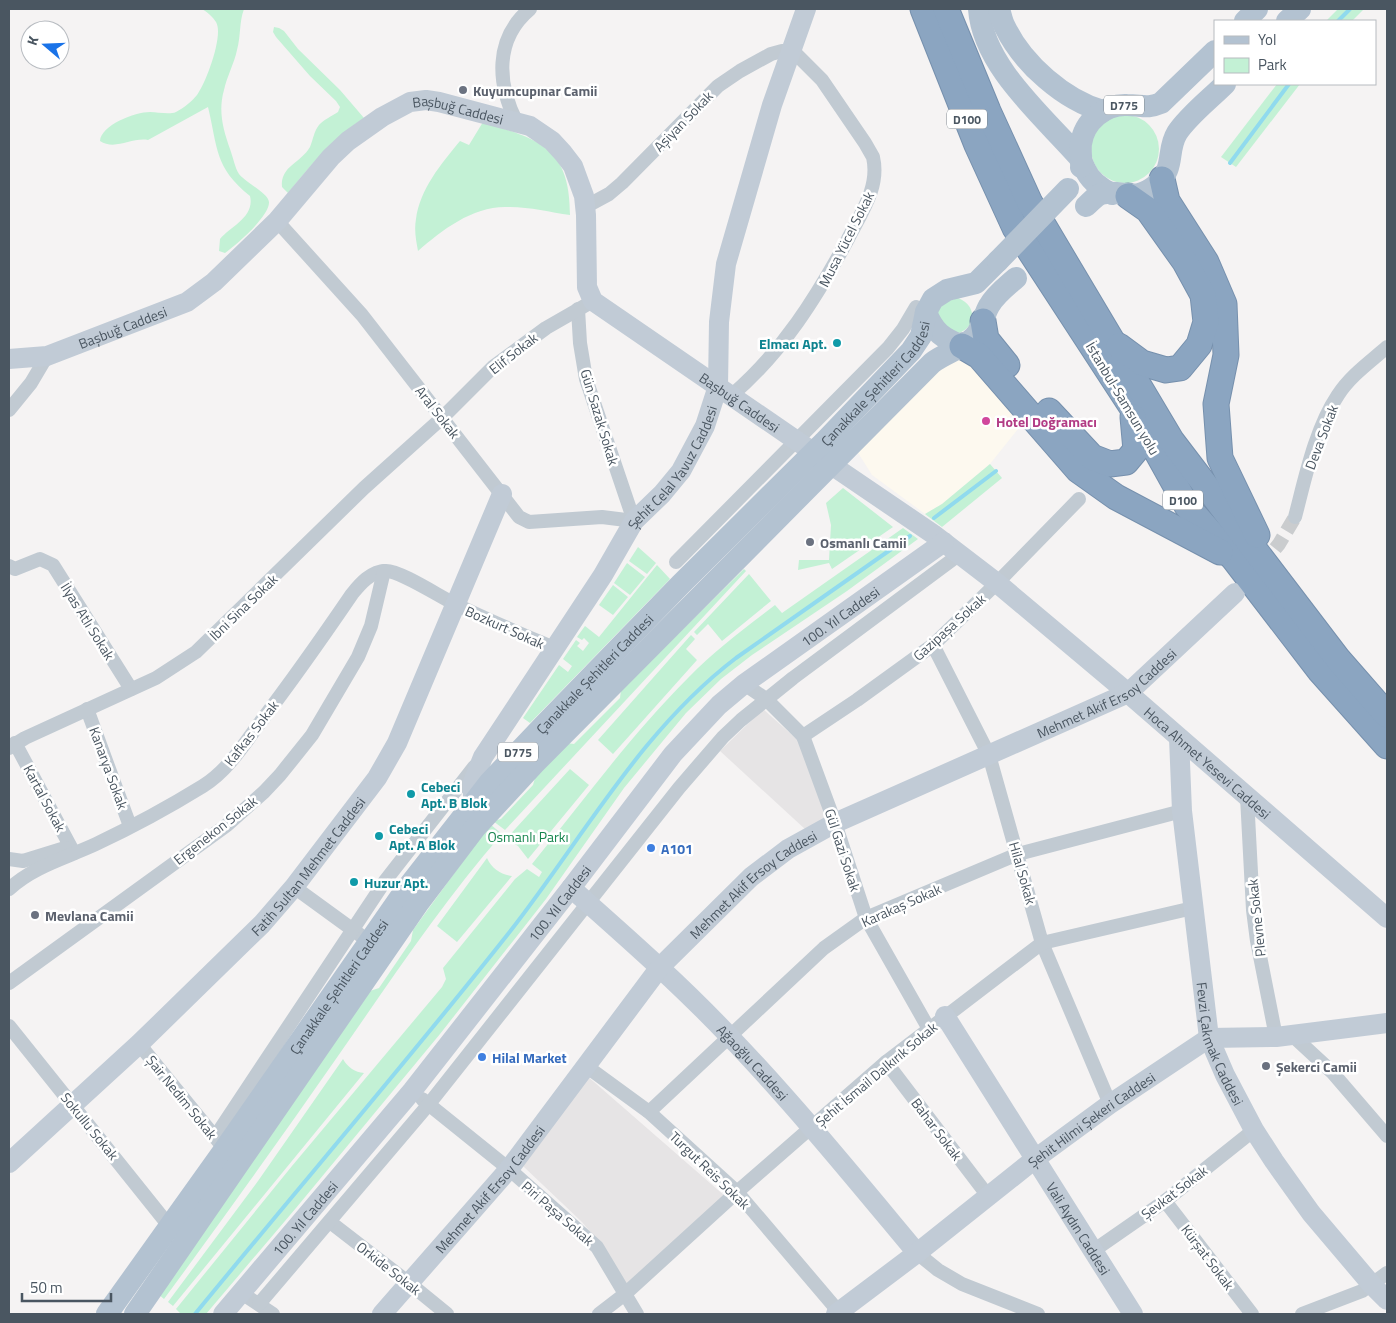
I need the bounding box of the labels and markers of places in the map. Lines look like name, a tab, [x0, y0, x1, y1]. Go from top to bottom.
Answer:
place label: Kuyumcupınar Camii	[473, 80, 597, 101]
marker: Kuyumcupınar Camii	[457, 84, 469, 96]
place label: Elmacı Apt.	[759, 333, 827, 354]
marker: Elmacı Apt.	[831, 337, 843, 349]
place label: Hotel Doğramacı	[996, 411, 1097, 432]
marker: Hotel Doğramacı	[980, 415, 992, 427]
place label: Osmanlı Camii	[820, 532, 907, 553]
marker: Osmanlı Camii	[804, 536, 816, 548]
place label: Cebeci Apt. B Blok	[421, 776, 488, 813]
marker: Cebeci Apt. B Blok	[405, 788, 417, 800]
place label: Cebeci Apt. A Blok	[389, 818, 456, 855]
marker: Cebeci Apt. A Blok	[373, 830, 385, 842]
place label: A101	[661, 838, 693, 859]
marker: A101	[645, 842, 657, 854]
place label: Huzur Apt.	[364, 872, 428, 893]
marker: Huzur Apt.	[348, 876, 360, 888]
place label: Mevlana Camii	[45, 905, 134, 926]
marker: Mevlana Camii	[29, 909, 41, 921]
place label: Hilal Market	[492, 1047, 567, 1068]
marker: Hilal Market	[476, 1051, 488, 1063]
place label: Şekerci Camii	[1276, 1056, 1357, 1077]
marker: Şekerci Camii	[1260, 1060, 1272, 1072]

